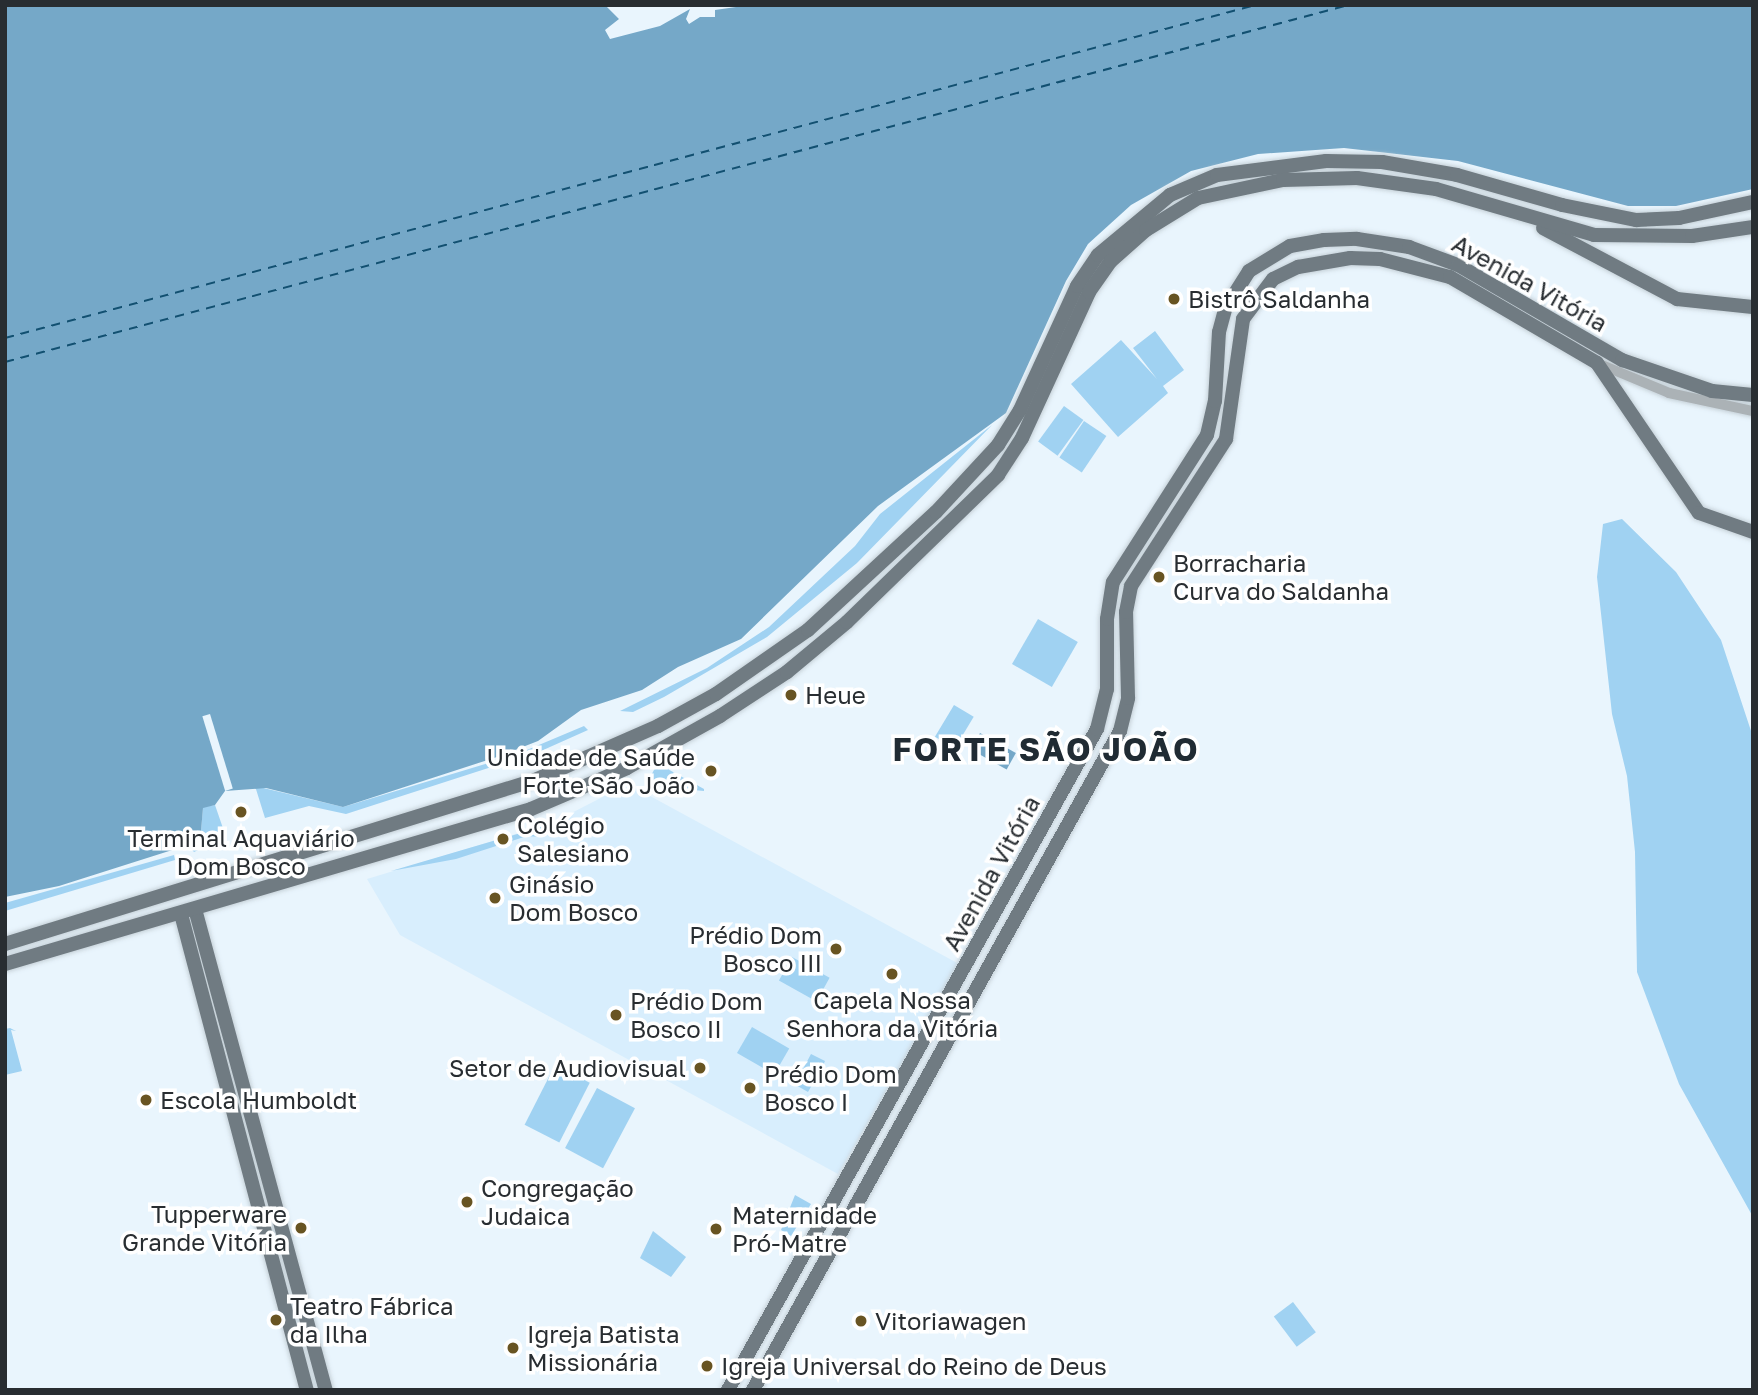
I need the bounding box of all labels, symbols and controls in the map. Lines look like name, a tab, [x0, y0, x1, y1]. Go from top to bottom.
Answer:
street label: Avenida Vitória	[1447, 228, 1613, 338]
place label: Bistrô Saldanha	[1188, 285, 1370, 313]
marker: Bistrô Saldanha	[1166, 291, 1182, 307]
place label: Borracharia Curva do Saldanha	[1173, 549, 1389, 605]
marker: Borracharia Curva do Saldanha	[1151, 569, 1167, 585]
place label: Heue	[805, 681, 866, 709]
marker: Heue	[783, 687, 799, 703]
district label: FORTE SÃO JOÃO	[894, 730, 1198, 768]
place label: Unidade de Saúde Forte São João	[486, 743, 695, 799]
marker: Unidade de Saúde Forte São João	[701, 761, 721, 781]
street label: Avenida Vitória	[936, 790, 1046, 956]
marker: Terminal Aquaviário Dom Bosco	[233, 804, 249, 820]
place label: Colégio Salesiano	[517, 811, 629, 867]
place label: Terminal Aquaviário Dom Bosco	[127, 824, 355, 880]
marker: Colégio Salesiano	[495, 831, 511, 847]
place label: Ginásio Dom Bosco	[509, 870, 638, 926]
marker: Ginásio Dom Bosco	[487, 890, 503, 906]
place label: Prédio Dom Bosco III	[689, 921, 822, 977]
marker: Prédio Dom Bosco III	[828, 941, 844, 957]
marker: Capela Nossa Senhora da Vitória	[884, 966, 900, 982]
place label: Capela Nossa Senhora da Vitória	[786, 986, 998, 1042]
place label: Prédio Dom Bosco II	[630, 987, 763, 1043]
marker: Prédio Dom Bosco II	[608, 1007, 624, 1023]
place label: Setor de Audiovisual	[449, 1054, 686, 1082]
marker: Setor de Audiovisual	[692, 1060, 708, 1076]
place label: Prédio Dom Bosco I	[764, 1060, 897, 1116]
marker: Prédio Dom Bosco I	[742, 1080, 758, 1096]
place label: Escola Humboldt	[160, 1086, 357, 1114]
marker: Escola Humboldt	[138, 1092, 154, 1108]
place label: Congregação Judaica	[481, 1174, 634, 1230]
marker: Congregação Judaica	[459, 1194, 475, 1210]
place label: Tupperware Grande Vitória	[122, 1200, 287, 1256]
place label: Maternidade Pró-Matre	[732, 1201, 877, 1257]
marker: Maternidade Pró-Matre	[706, 1219, 726, 1239]
marker: Tupperware Grande Vitória	[293, 1220, 309, 1236]
place label: Teatro Fábrica da Ilha	[290, 1292, 454, 1348]
place label: Vitoriawagen	[875, 1307, 1027, 1335]
marker: Teatro Fábrica da Ilha	[268, 1312, 284, 1328]
marker: Vitoriawagen	[853, 1313, 869, 1329]
place label: Igreja Batista Missionária	[527, 1320, 680, 1376]
marker: Igreja Batista Missionária	[505, 1340, 521, 1356]
place label: Igreja Universal do Reino de Deus	[721, 1352, 1107, 1380]
marker: Igreja Universal do Reino de Deus	[699, 1358, 715, 1374]

